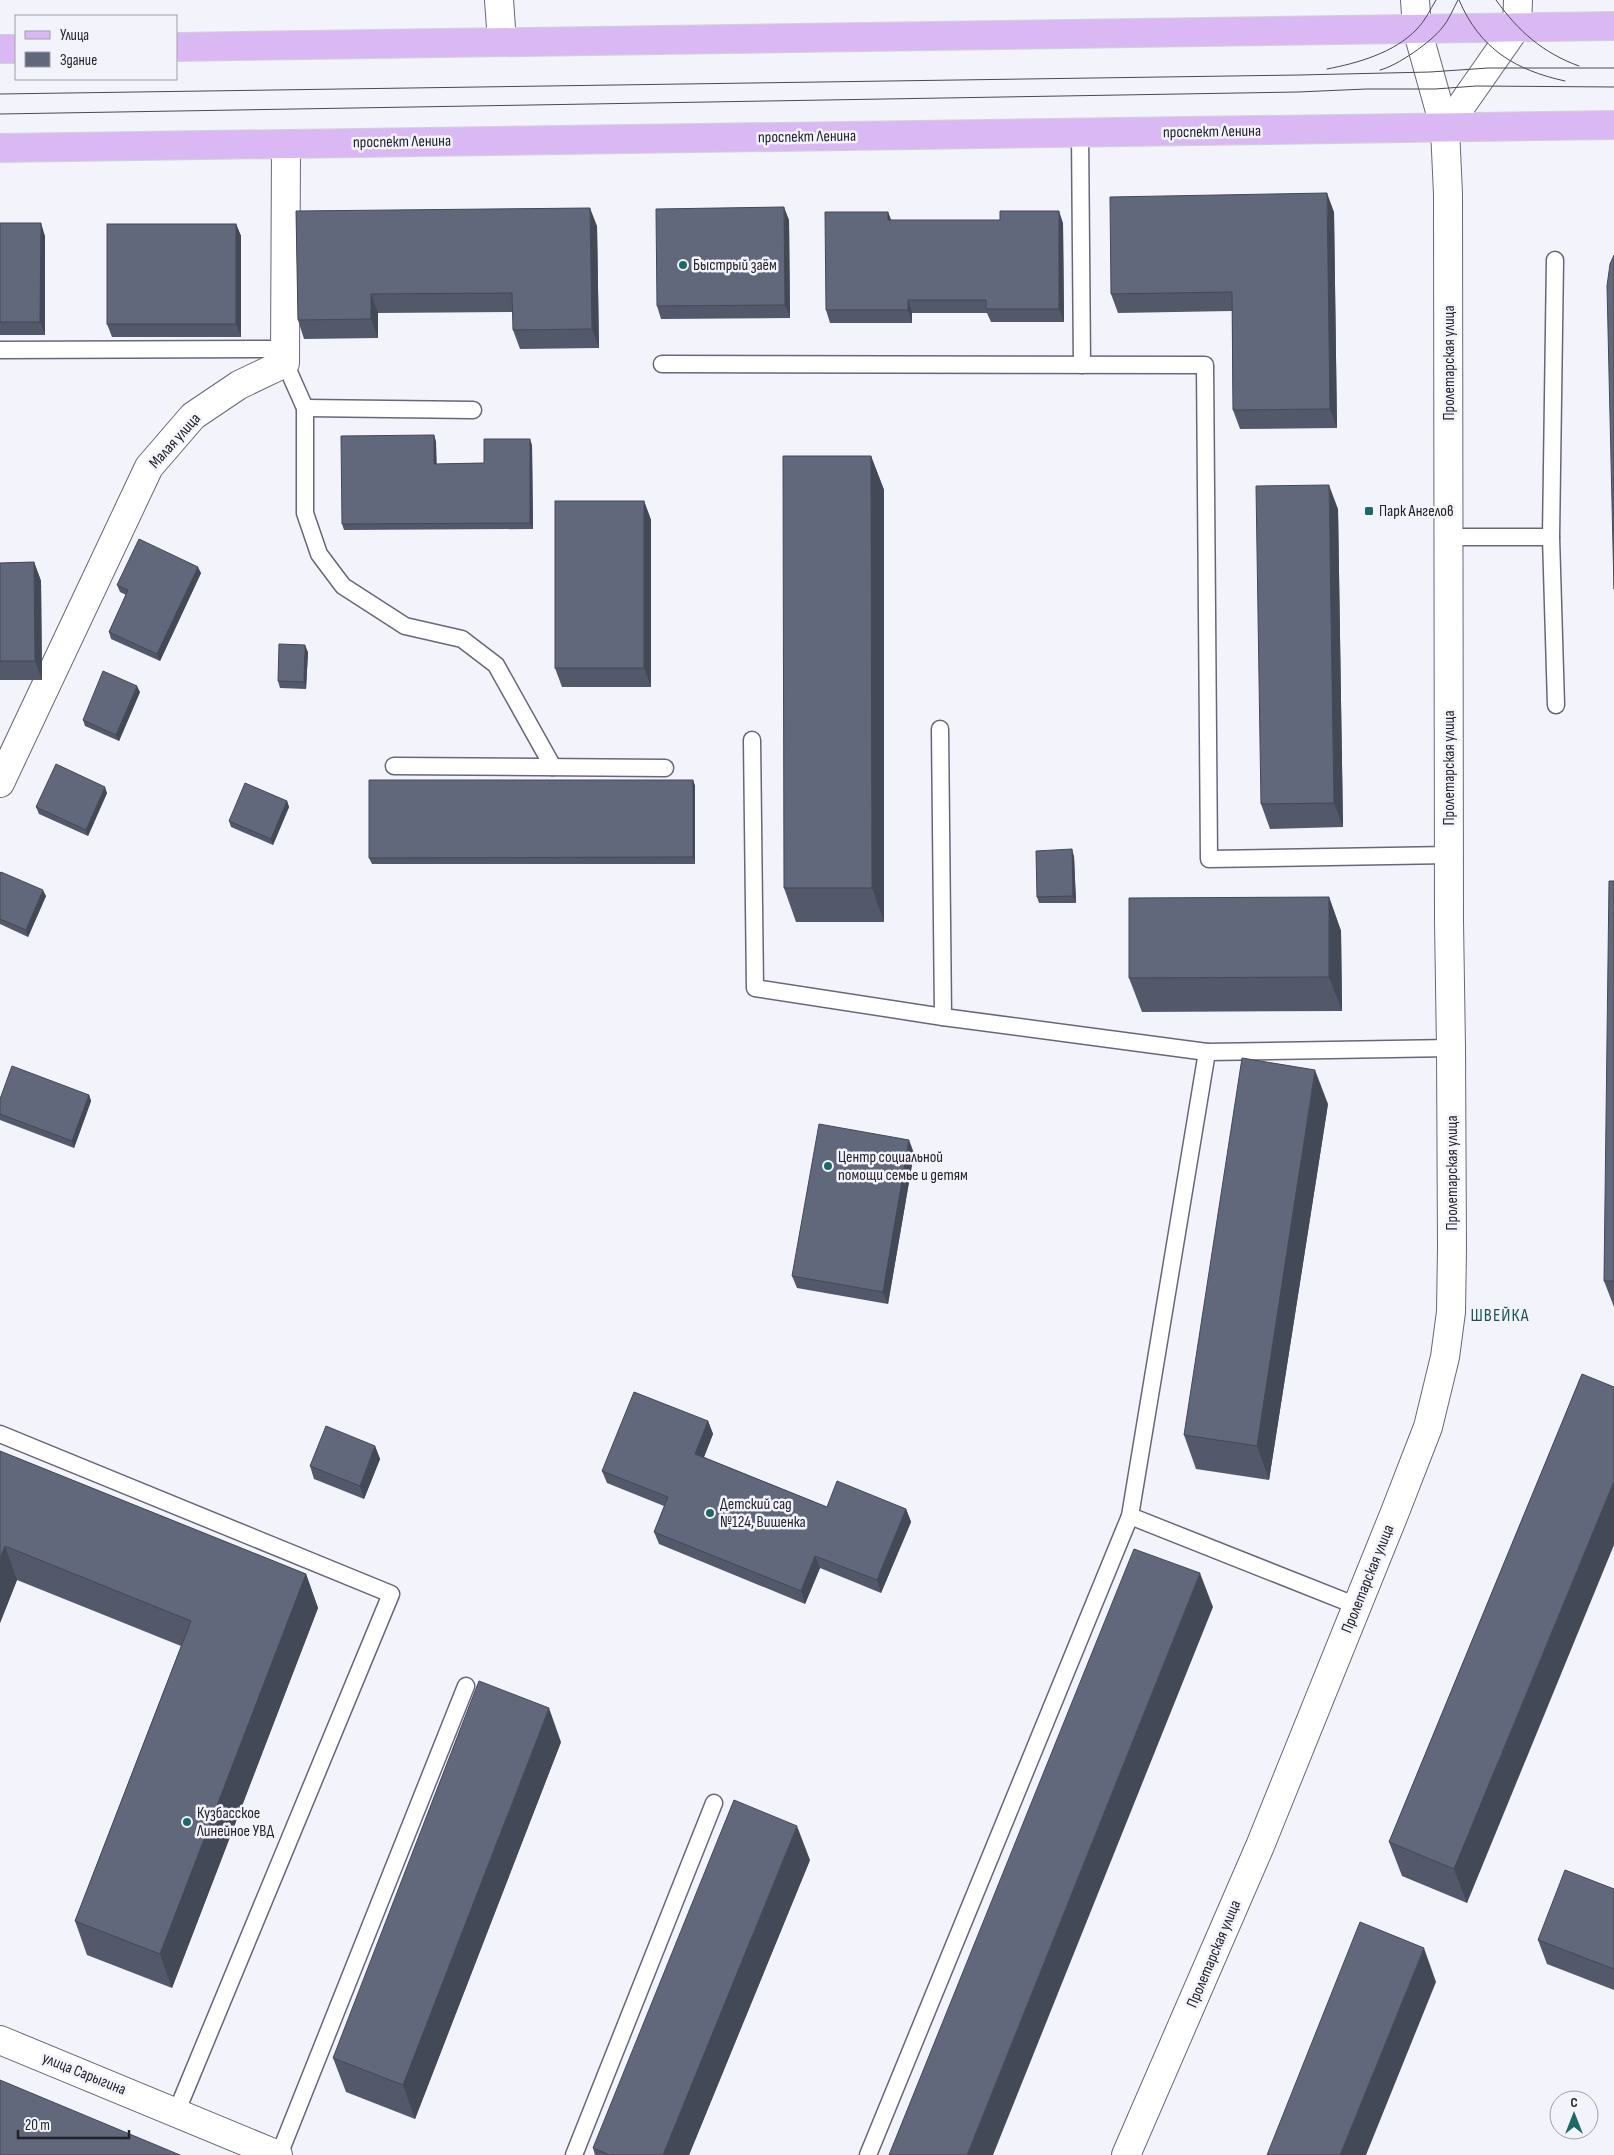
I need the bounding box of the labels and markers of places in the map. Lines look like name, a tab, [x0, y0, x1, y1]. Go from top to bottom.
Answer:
place label: Быстрый заём	[693, 256, 777, 275]
marker: Быстрый заём	[677, 259, 689, 271]
place label: Парк Ангелов	[1379, 502, 1454, 521]
marker: Парк Ангелов	[1363, 505, 1375, 517]
place label: Центр социальной помощи семье и детям	[838, 1148, 968, 1185]
marker: Центр социальной помощи семье и детям	[822, 1160, 834, 1172]
place label: Детский сад №124, Вишенка	[720, 1495, 806, 1532]
marker: Детский сад №124, Вишенка	[704, 1507, 716, 1519]
place label: Кузбасское Линейное УВД	[196, 1804, 274, 1841]
marker: Кузбасское Линейное УВД	[181, 1816, 193, 1828]

